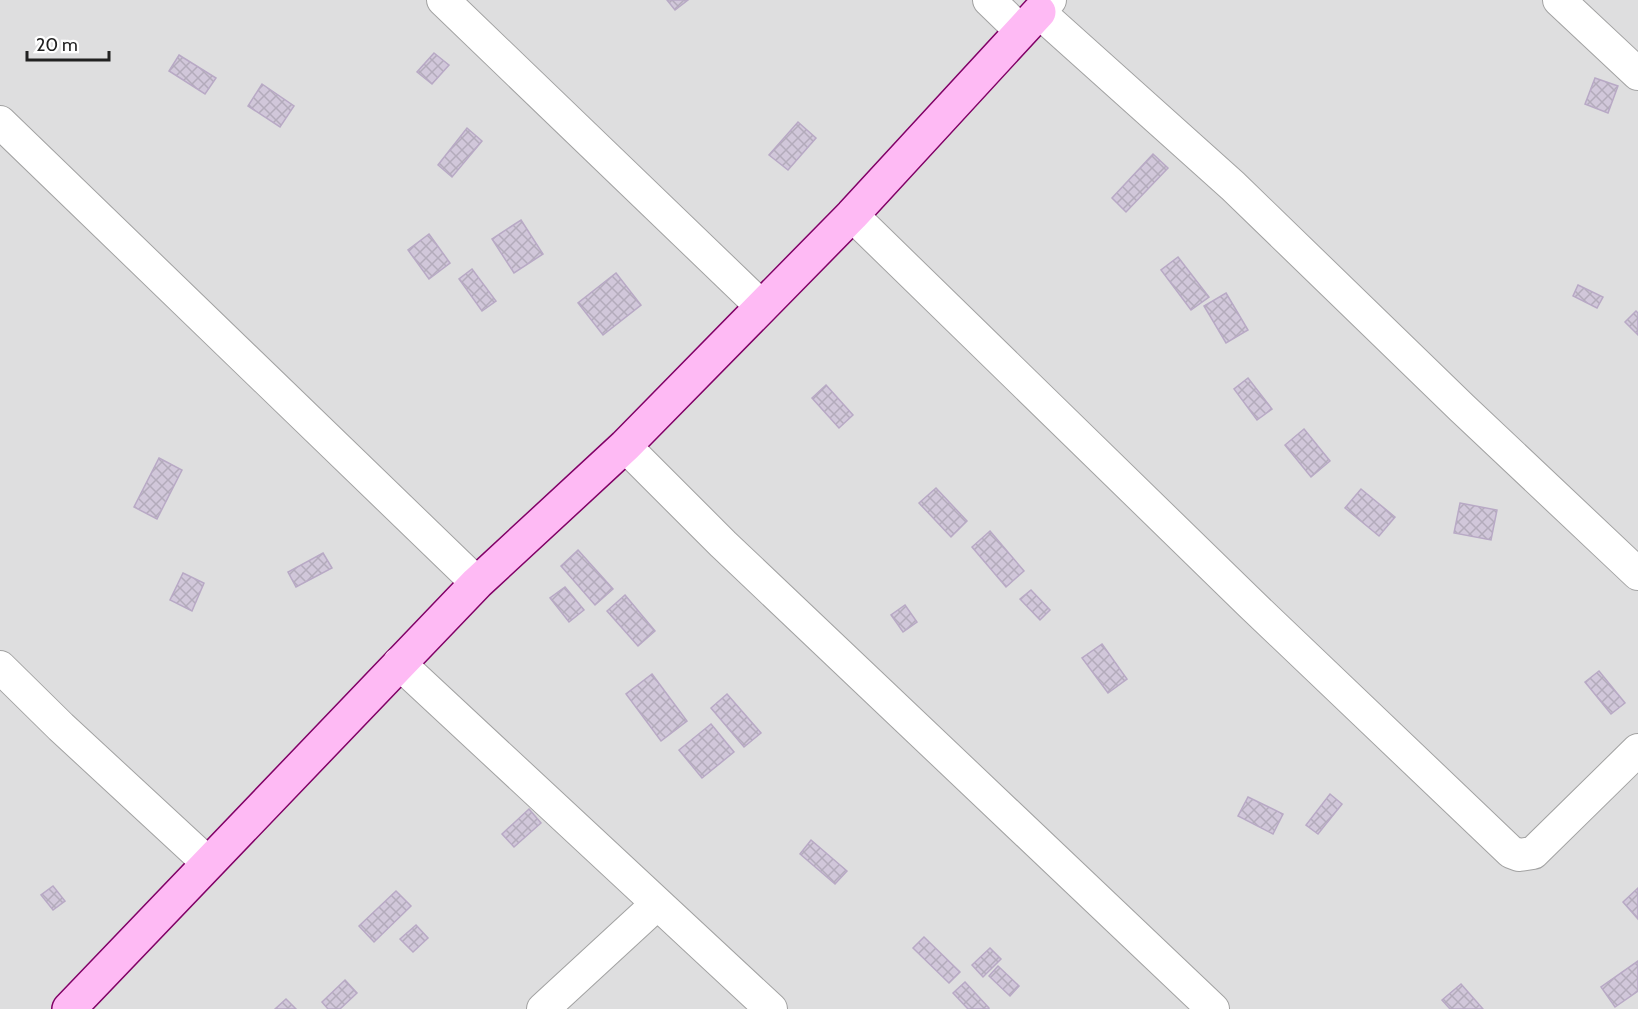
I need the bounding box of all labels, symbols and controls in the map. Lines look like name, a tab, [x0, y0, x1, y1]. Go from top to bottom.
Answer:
scale bar	[27, 24, 110, 62]
text: 20 m	[36, 34, 78, 56]

